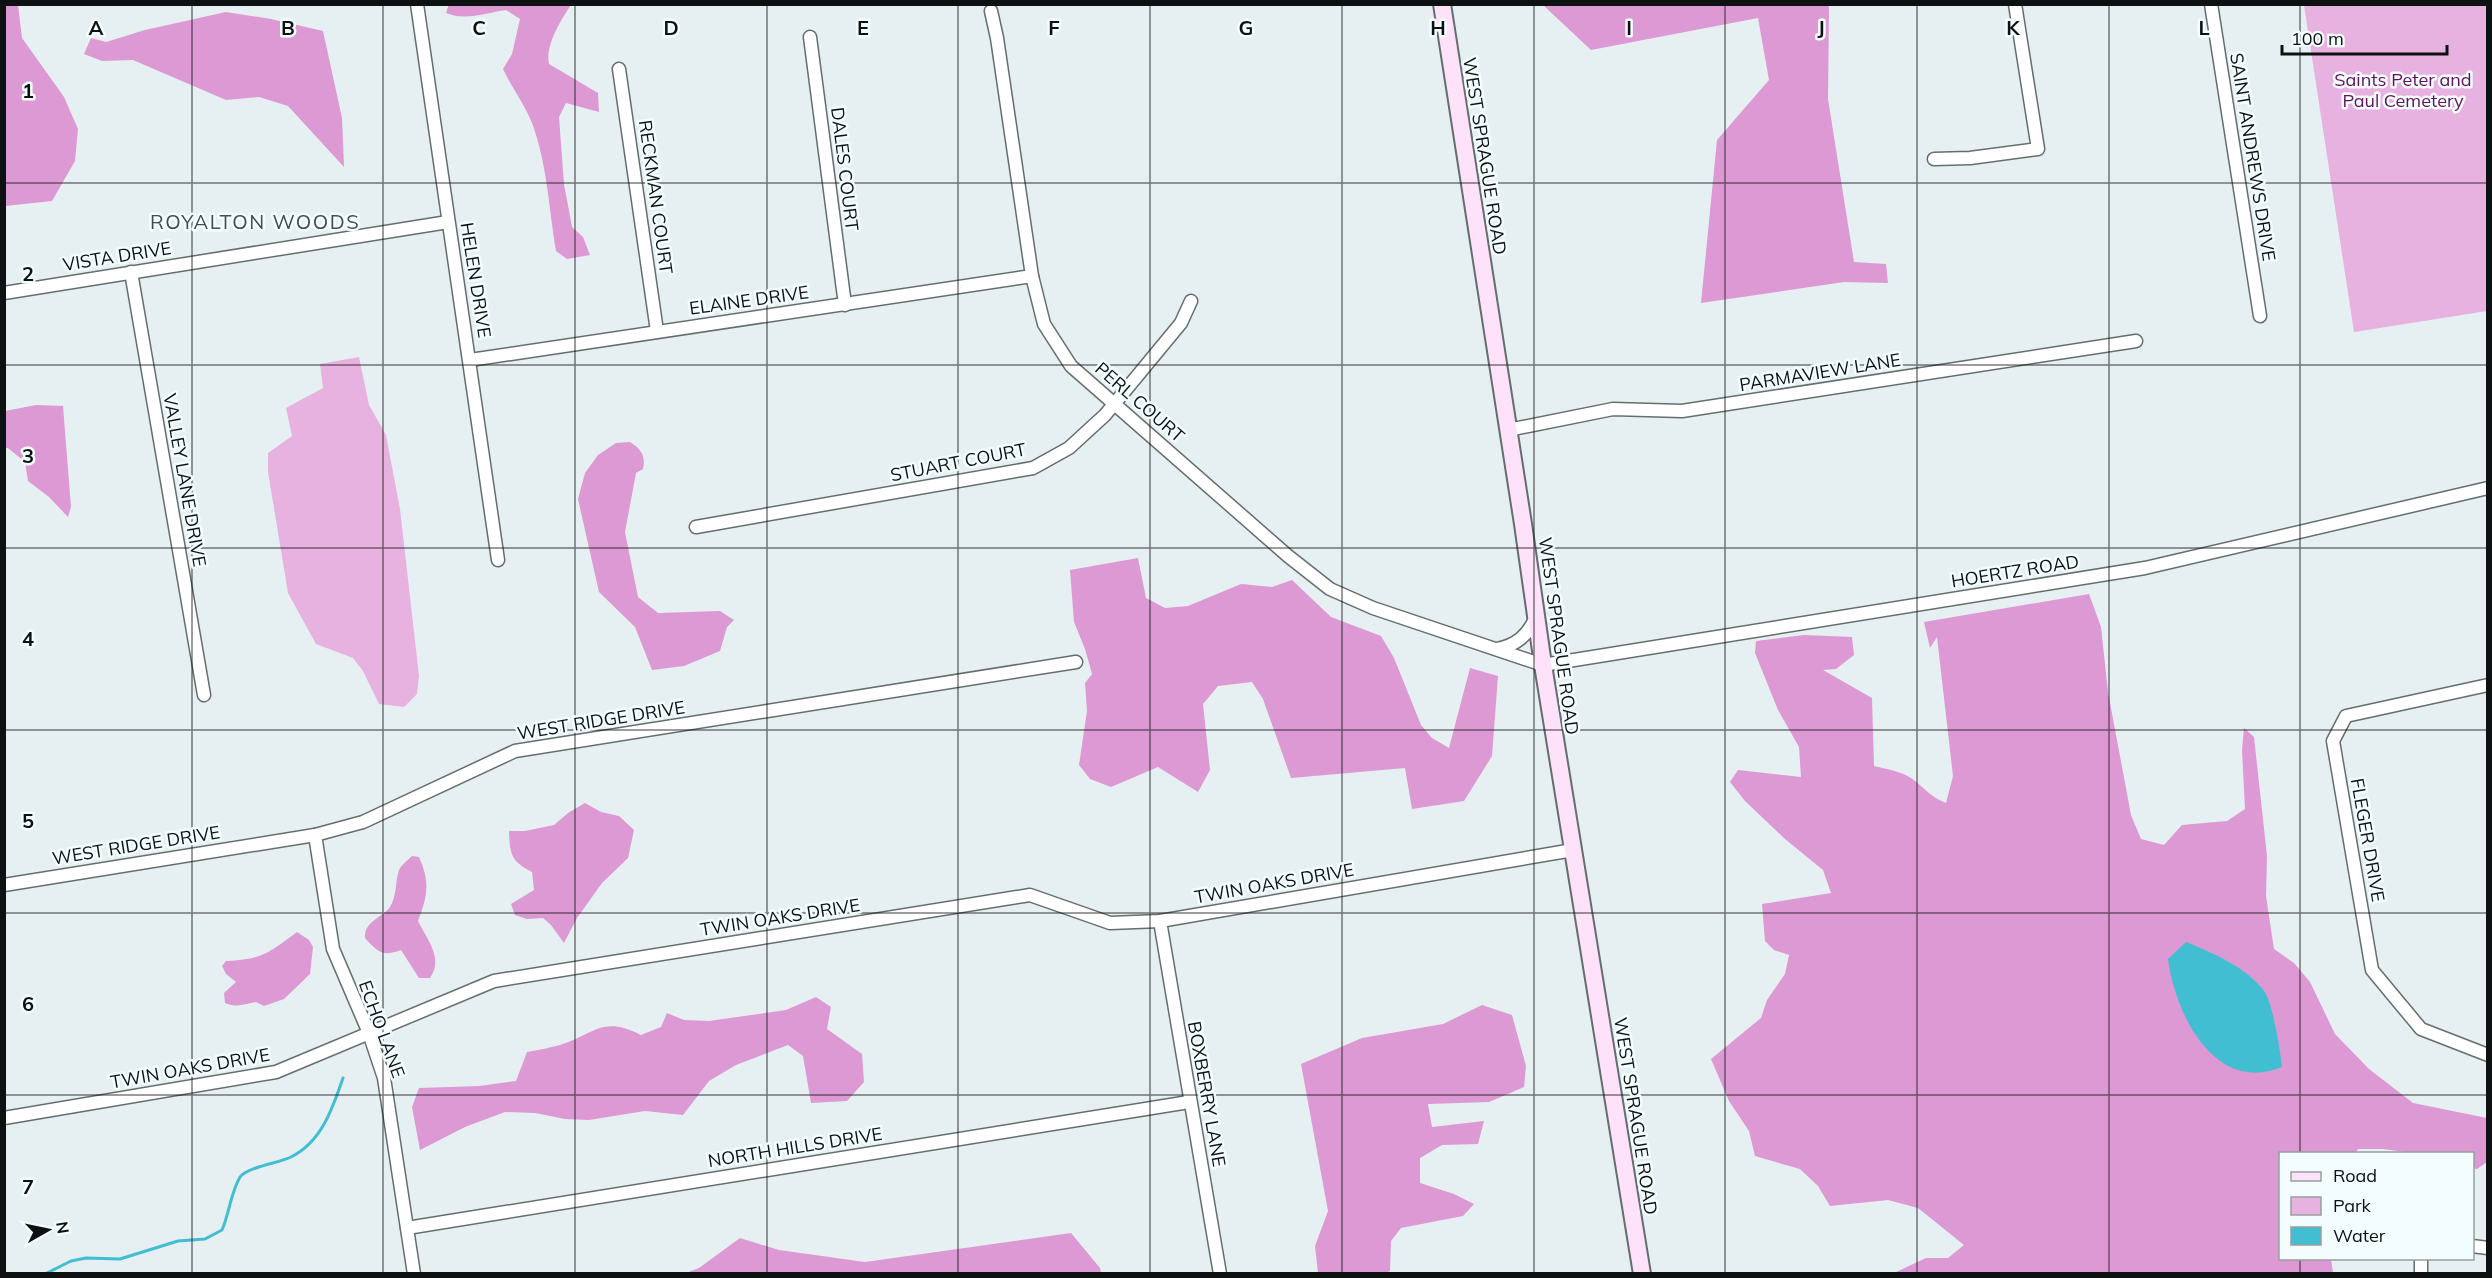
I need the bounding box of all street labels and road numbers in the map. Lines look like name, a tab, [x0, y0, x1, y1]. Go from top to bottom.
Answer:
street label: SAINT ANDREWS DRIVE	[2225, 51, 2281, 263]
street label: WEST SPRAGUE ROAD	[1458, 56, 1512, 256]
street label: DALES COURT	[826, 106, 864, 232]
street label: RECKMAN COURT	[634, 118, 678, 276]
street label: HELEN DRIVE	[456, 221, 496, 339]
street label: VISTA DRIVE	[61, 236, 173, 276]
street label: ELAINE DRIVE	[688, 280, 810, 320]
street label: PARMAVIEW LANE	[1738, 348, 1902, 396]
street label: PERL COURT	[1090, 357, 1190, 447]
street label: VALLEY LANE DRIVE	[158, 392, 212, 568]
street label: STUART COURT	[888, 438, 1028, 486]
street label: WEST SPRAGUE ROAD	[1534, 536, 1584, 736]
street label: HOERTZ ROAD	[1949, 550, 2081, 592]
street label: WEST RIDGE DRIVE	[515, 695, 687, 745]
street label: FLEGER DRIVE	[2346, 776, 2390, 904]
street label: WEST RIDGE DRIVE	[50, 820, 222, 870]
street label: TWIN OAKS DRIVE	[1193, 858, 1355, 908]
street label: TWIN OAKS DRIVE	[699, 893, 861, 941]
street label: ECHO LANE	[354, 977, 410, 1081]
street label: WEST SPRAGUE ROAD	[1609, 1016, 1663, 1216]
street label: BOXBERRY LANE	[1183, 1019, 1231, 1169]
street label: TWIN OAKS DRIVE	[109, 1043, 271, 1093]
street label: NORTH HILLS DRIVE	[706, 1122, 884, 1172]

